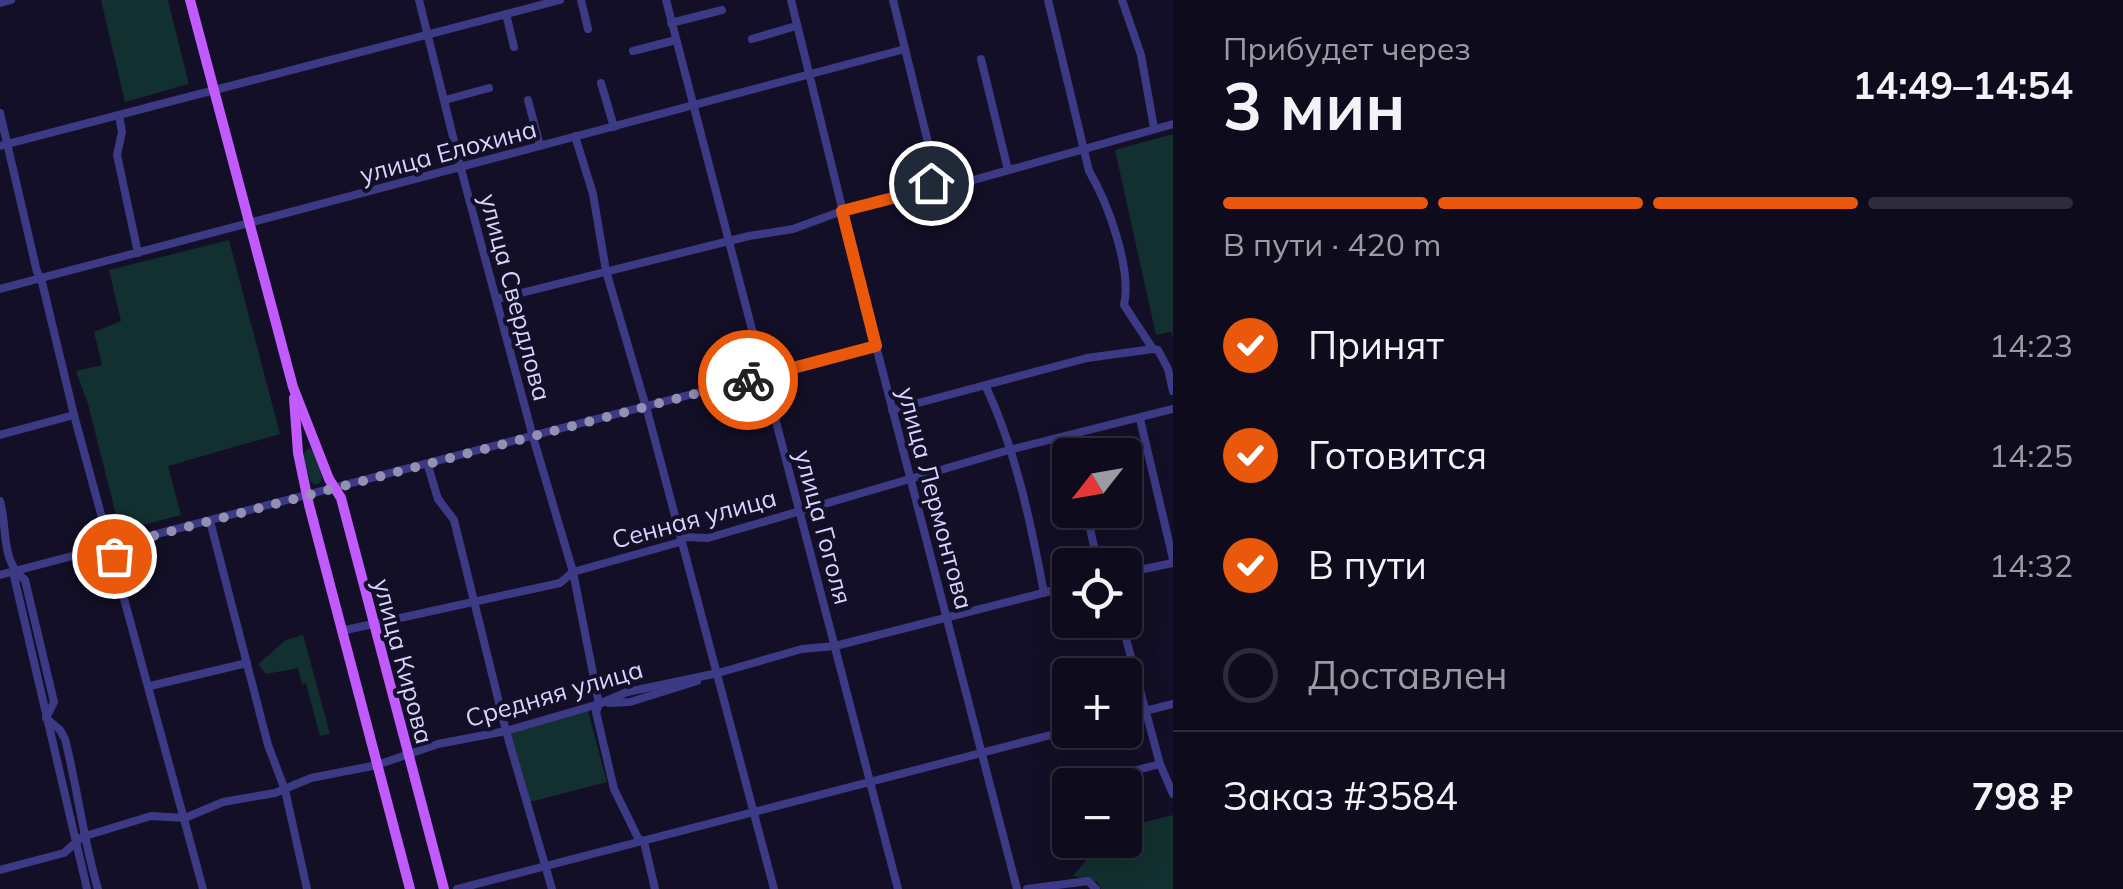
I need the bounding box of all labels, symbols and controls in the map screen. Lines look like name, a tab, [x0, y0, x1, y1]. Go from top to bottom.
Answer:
text: Прибудет через	[1223, 28, 1471, 68]
text: 14:49–14:54	[1853, 61, 2073, 109]
text: 3 мин	[1223, 65, 1405, 146]
street label: улица Елохина	[356, 113, 540, 189]
pin	[889, 141, 974, 226]
icon: home	[904, 156, 959, 211]
street label: улица Свердлова	[473, 190, 559, 404]
text: В пути · 420 m	[1223, 224, 1441, 264]
icon: check	[1223, 318, 1278, 373]
text: Принят	[1308, 321, 1444, 369]
text: 14:23	[1989, 325, 2073, 365]
courier	[698, 330, 798, 430]
icon: bike	[721, 353, 776, 408]
street label: улица Лермонтова	[891, 383, 981, 613]
icon: check	[1223, 428, 1278, 483]
text: Готовится	[1308, 431, 1487, 479]
text: 14:25	[1989, 435, 2073, 475]
north arrow	[1052, 438, 1142, 528]
map controls	[1052, 438, 1142, 858]
street label: улица Гоголя	[789, 446, 859, 608]
street label: Сенная улица	[608, 481, 780, 555]
pin	[72, 514, 157, 599]
icon: bag	[87, 529, 142, 584]
icon: check	[1223, 538, 1278, 593]
text: В пути	[1308, 541, 1427, 589]
text: 14:32	[1989, 545, 2073, 585]
button: locate	[1052, 548, 1142, 638]
street label: улица Кирова	[367, 575, 441, 747]
text: Доставлен	[1308, 651, 1508, 699]
street label: Средняя улица	[462, 653, 646, 733]
button: +	[1052, 658, 1142, 748]
button: −	[1052, 768, 1142, 858]
text: Заказ #3584	[1223, 772, 1458, 820]
text: 798 ₽	[1971, 772, 2073, 820]

